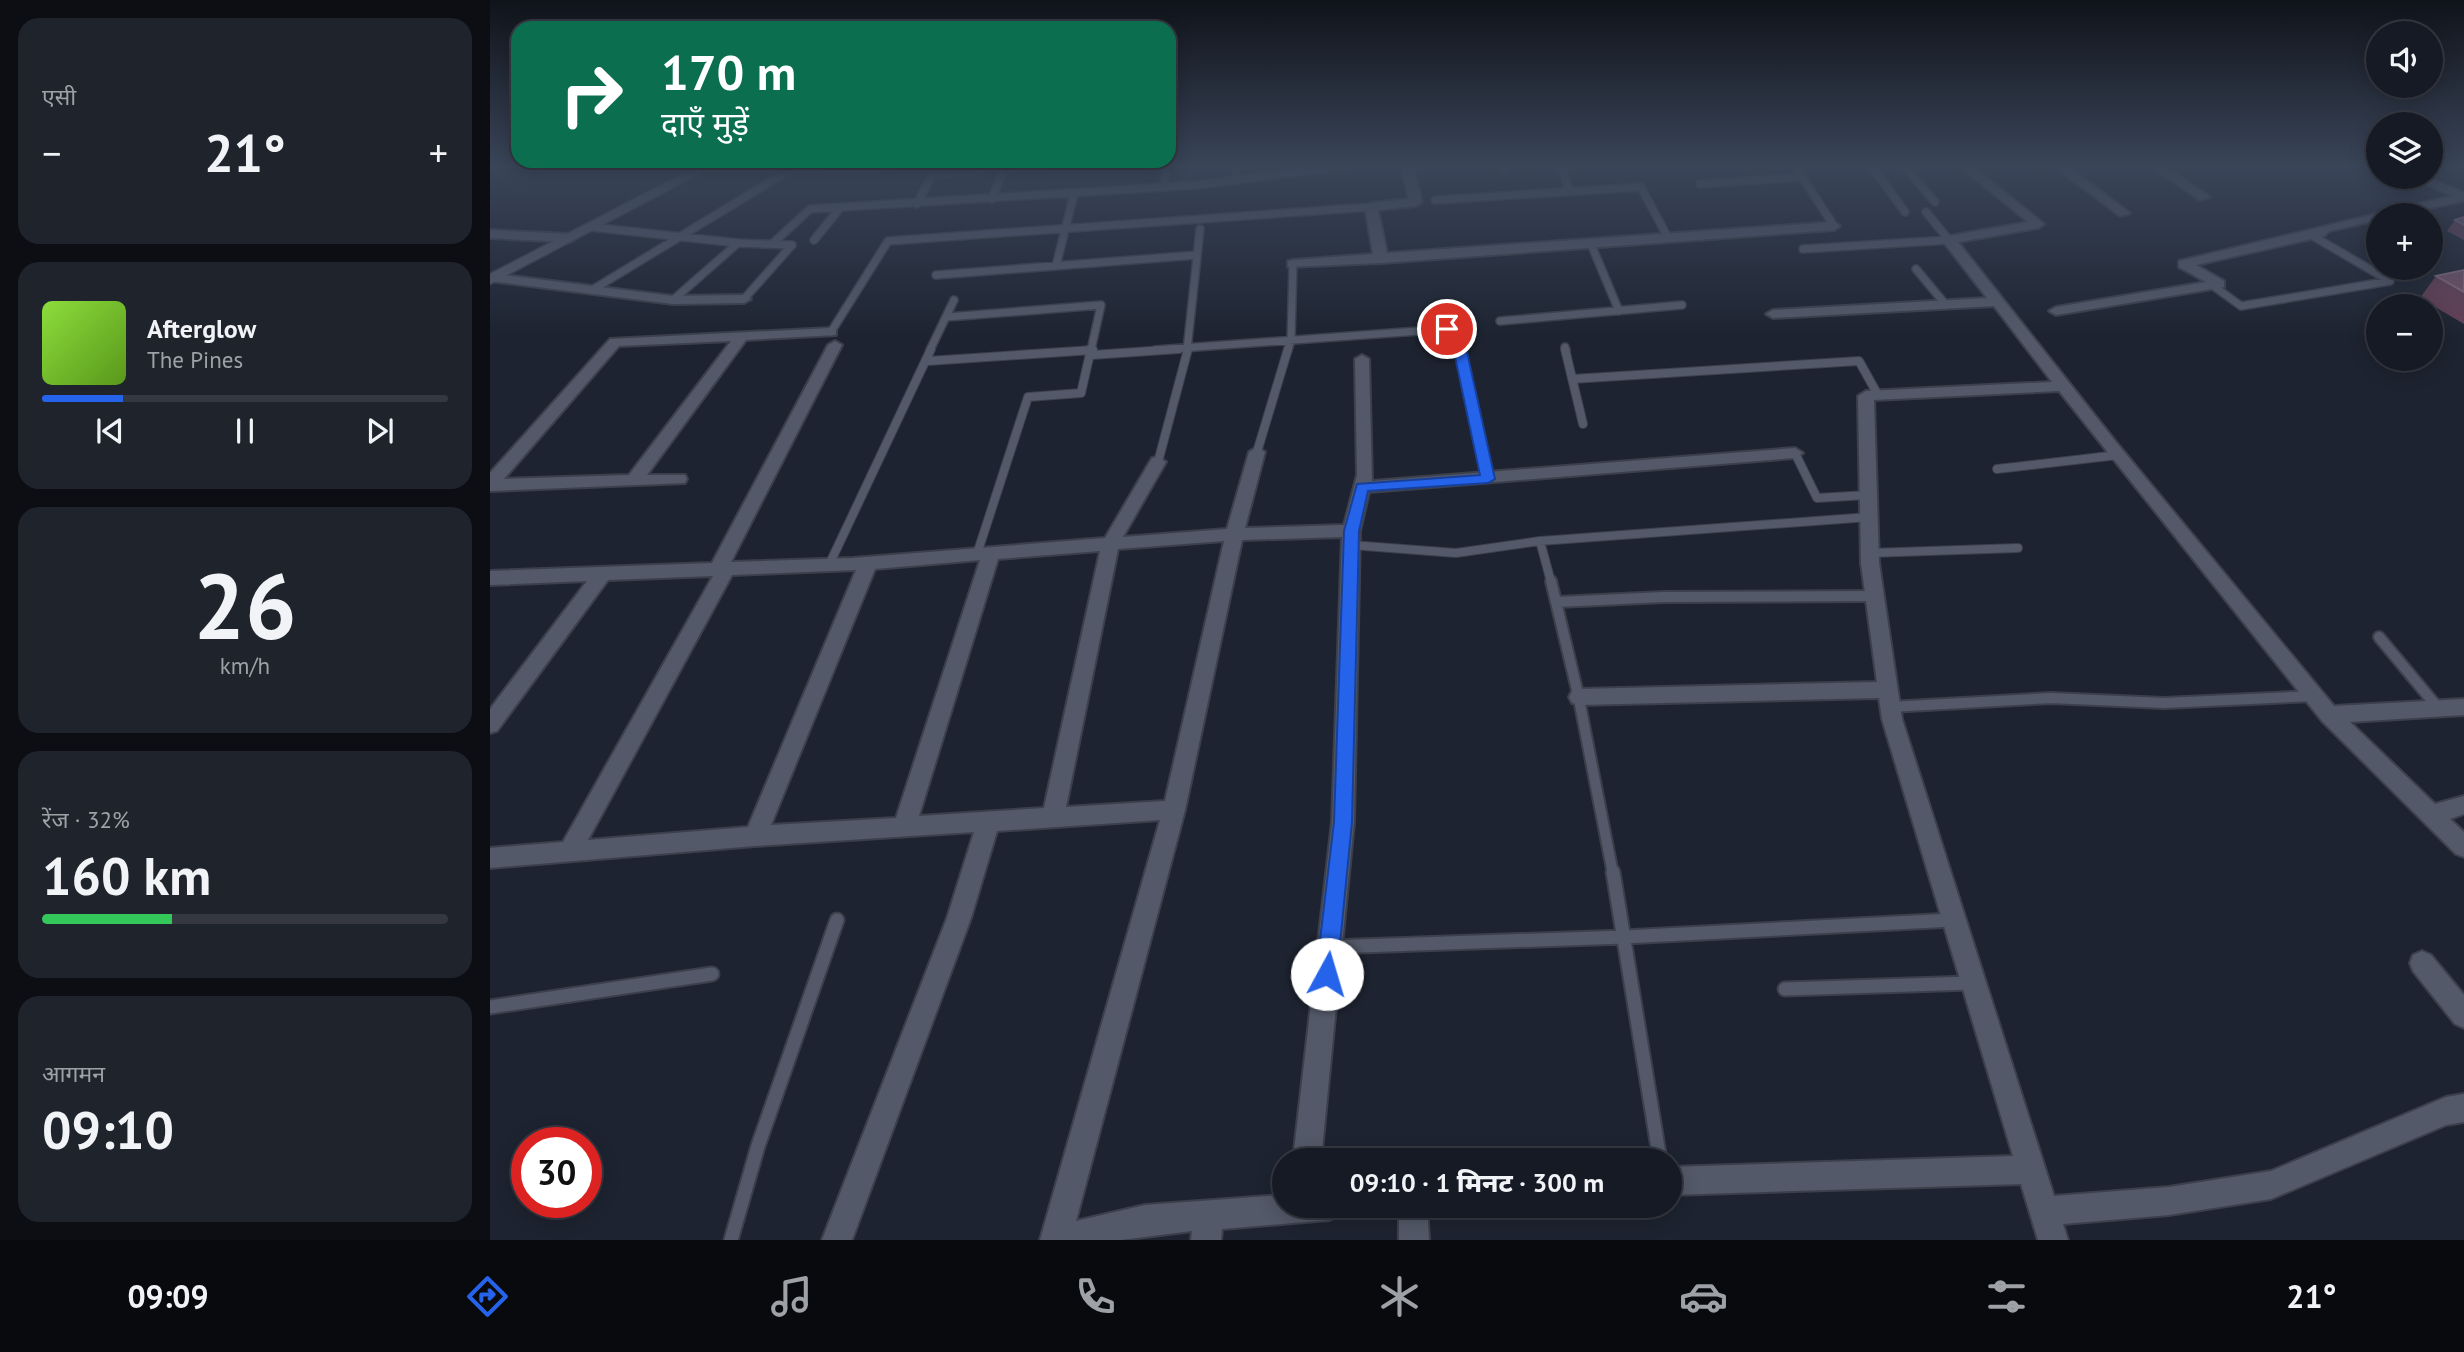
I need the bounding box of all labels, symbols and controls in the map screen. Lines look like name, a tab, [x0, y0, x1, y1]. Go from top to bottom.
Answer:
map controls	[2366, 21, 2443, 371]
button: sound	[2366, 21, 2443, 98]
text: 170 m	[661, 40, 796, 104]
icon: right	[546, 49, 637, 140]
text: एसी	[42, 82, 76, 111]
text: दाएँ मुड़ें	[661, 102, 749, 144]
button: layers	[2366, 112, 2443, 189]
text: 21°	[204, 119, 286, 186]
text: −	[42, 128, 61, 177]
text: +	[429, 128, 448, 177]
button: +	[2366, 203, 2443, 280]
button: −	[2366, 294, 2443, 371]
pin	[1417, 299, 1477, 359]
icon: arrive	[1428, 310, 1466, 348]
text: Afterglow	[147, 312, 256, 345]
text: The Pines	[147, 345, 243, 374]
icon: previous	[91, 412, 129, 450]
icon: pause	[226, 412, 264, 450]
icon: next	[361, 412, 399, 450]
text: 26	[193, 546, 297, 664]
text: km/h	[220, 651, 270, 680]
text: रेंज · 32%	[42, 805, 130, 834]
text: 160 km	[42, 842, 211, 909]
position arrow	[1290, 937, 1364, 1011]
text: आगमन	[42, 1059, 105, 1088]
text: 09:10	[42, 1096, 174, 1163]
speed limit sign: 30	[511, 1127, 602, 1218]
text: 09:10 · 1 मिनट · 300 m	[1350, 1166, 1604, 1199]
icon: directions	[463, 1272, 512, 1321]
icon: music	[767, 1272, 816, 1321]
icon: phone	[1071, 1272, 1120, 1321]
icon: climate	[1375, 1272, 1424, 1321]
icon: car	[1679, 1272, 1728, 1321]
icon: filters	[1982, 1272, 2031, 1321]
text: 09:09	[127, 1275, 209, 1317]
text: 21°	[2286, 1275, 2337, 1317]

